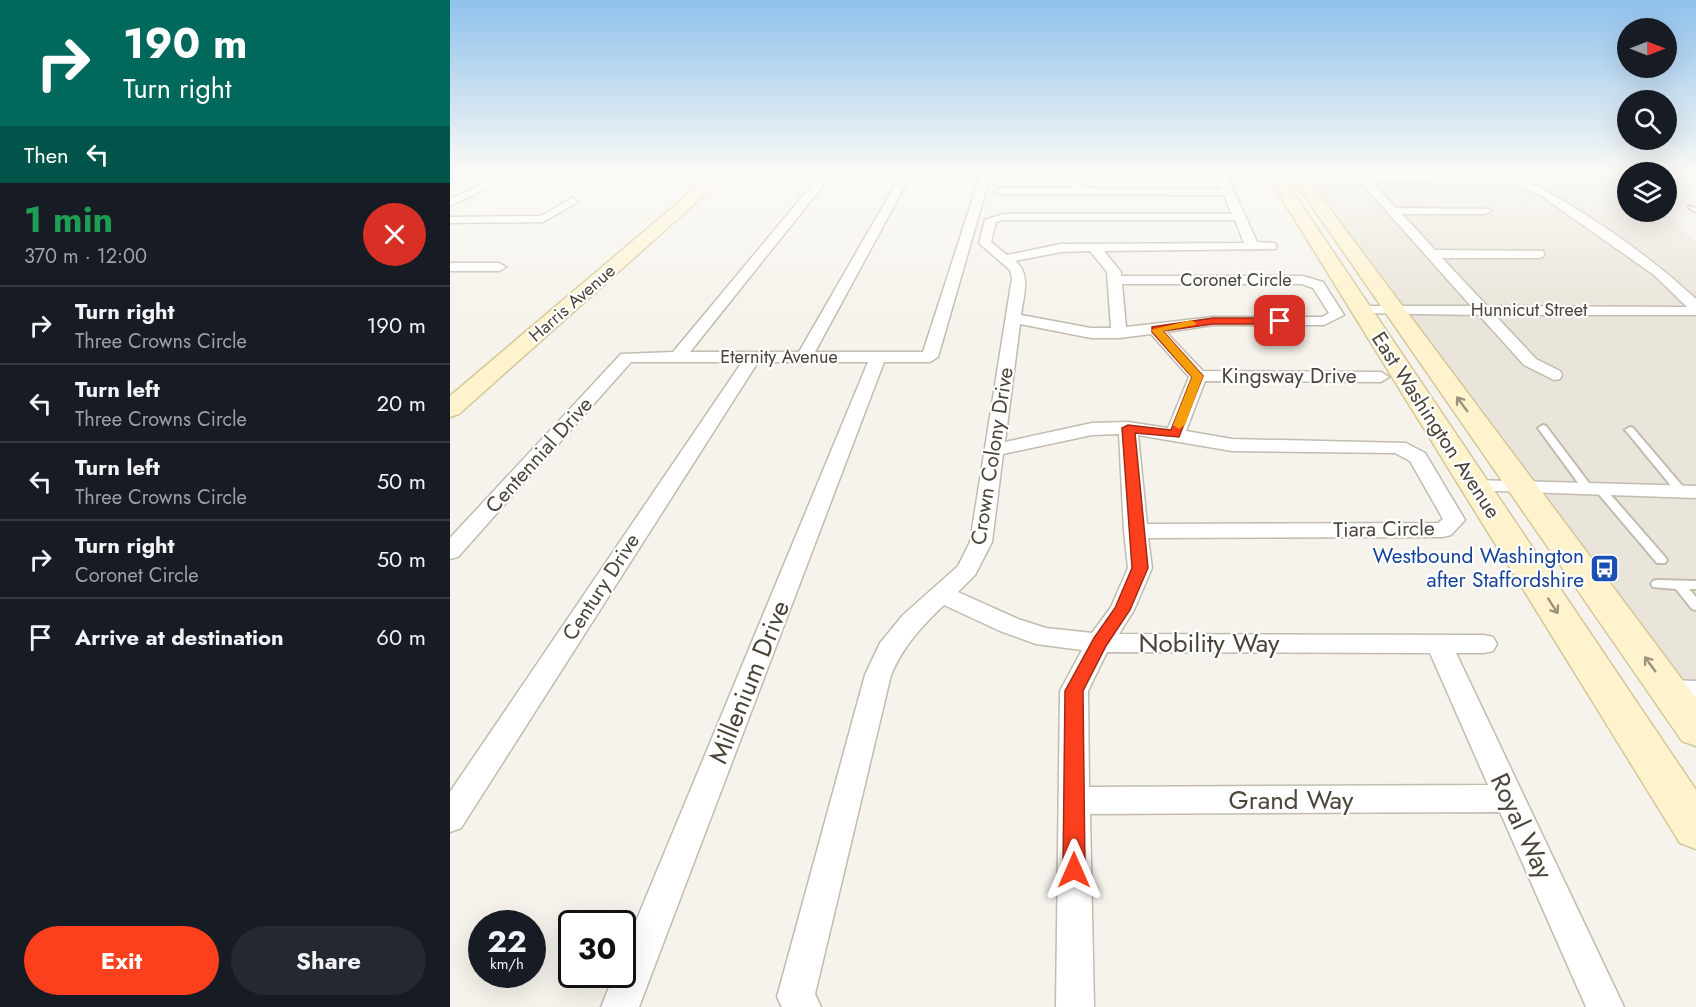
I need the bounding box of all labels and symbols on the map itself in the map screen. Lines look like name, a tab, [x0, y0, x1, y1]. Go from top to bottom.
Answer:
north arrow	[1617, 18, 1677, 78]
street label: Harris Avenue	[523, 258, 621, 348]
street label: Coronet Circle	[1180, 267, 1292, 293]
pin	[1254, 295, 1305, 346]
street label: Hunnicut Street	[1471, 297, 1588, 323]
street label: East Washington Avenue	[1364, 326, 1508, 525]
street label: Eternity Avenue	[720, 344, 838, 370]
street label: Kingsway Drive	[1221, 361, 1357, 391]
street label: Crown Colony Drive	[963, 365, 1021, 547]
street label: Centennial Drive	[478, 390, 600, 520]
one-way arrow	[1456, 396, 1468, 412]
street label: Tiara Circle	[1333, 513, 1435, 545]
street label: Century Drive	[555, 527, 647, 646]
place label: Westbound Washington after Staffordshire	[1373, 541, 1584, 595]
bus stop icon: Westbound Washington after Staffordshire	[1589, 552, 1621, 584]
street label: Millenium Drive	[699, 595, 799, 769]
one-way arrow	[1547, 597, 1559, 614]
street label: Nobility Way	[1138, 624, 1280, 662]
one-way arrow	[1644, 657, 1656, 673]
street label: Royal Way	[1481, 767, 1563, 886]
street label: Grand Way	[1229, 781, 1354, 819]
position arrow	[1042, 838, 1106, 902]
speed limit sign: 30	[558, 910, 636, 988]

